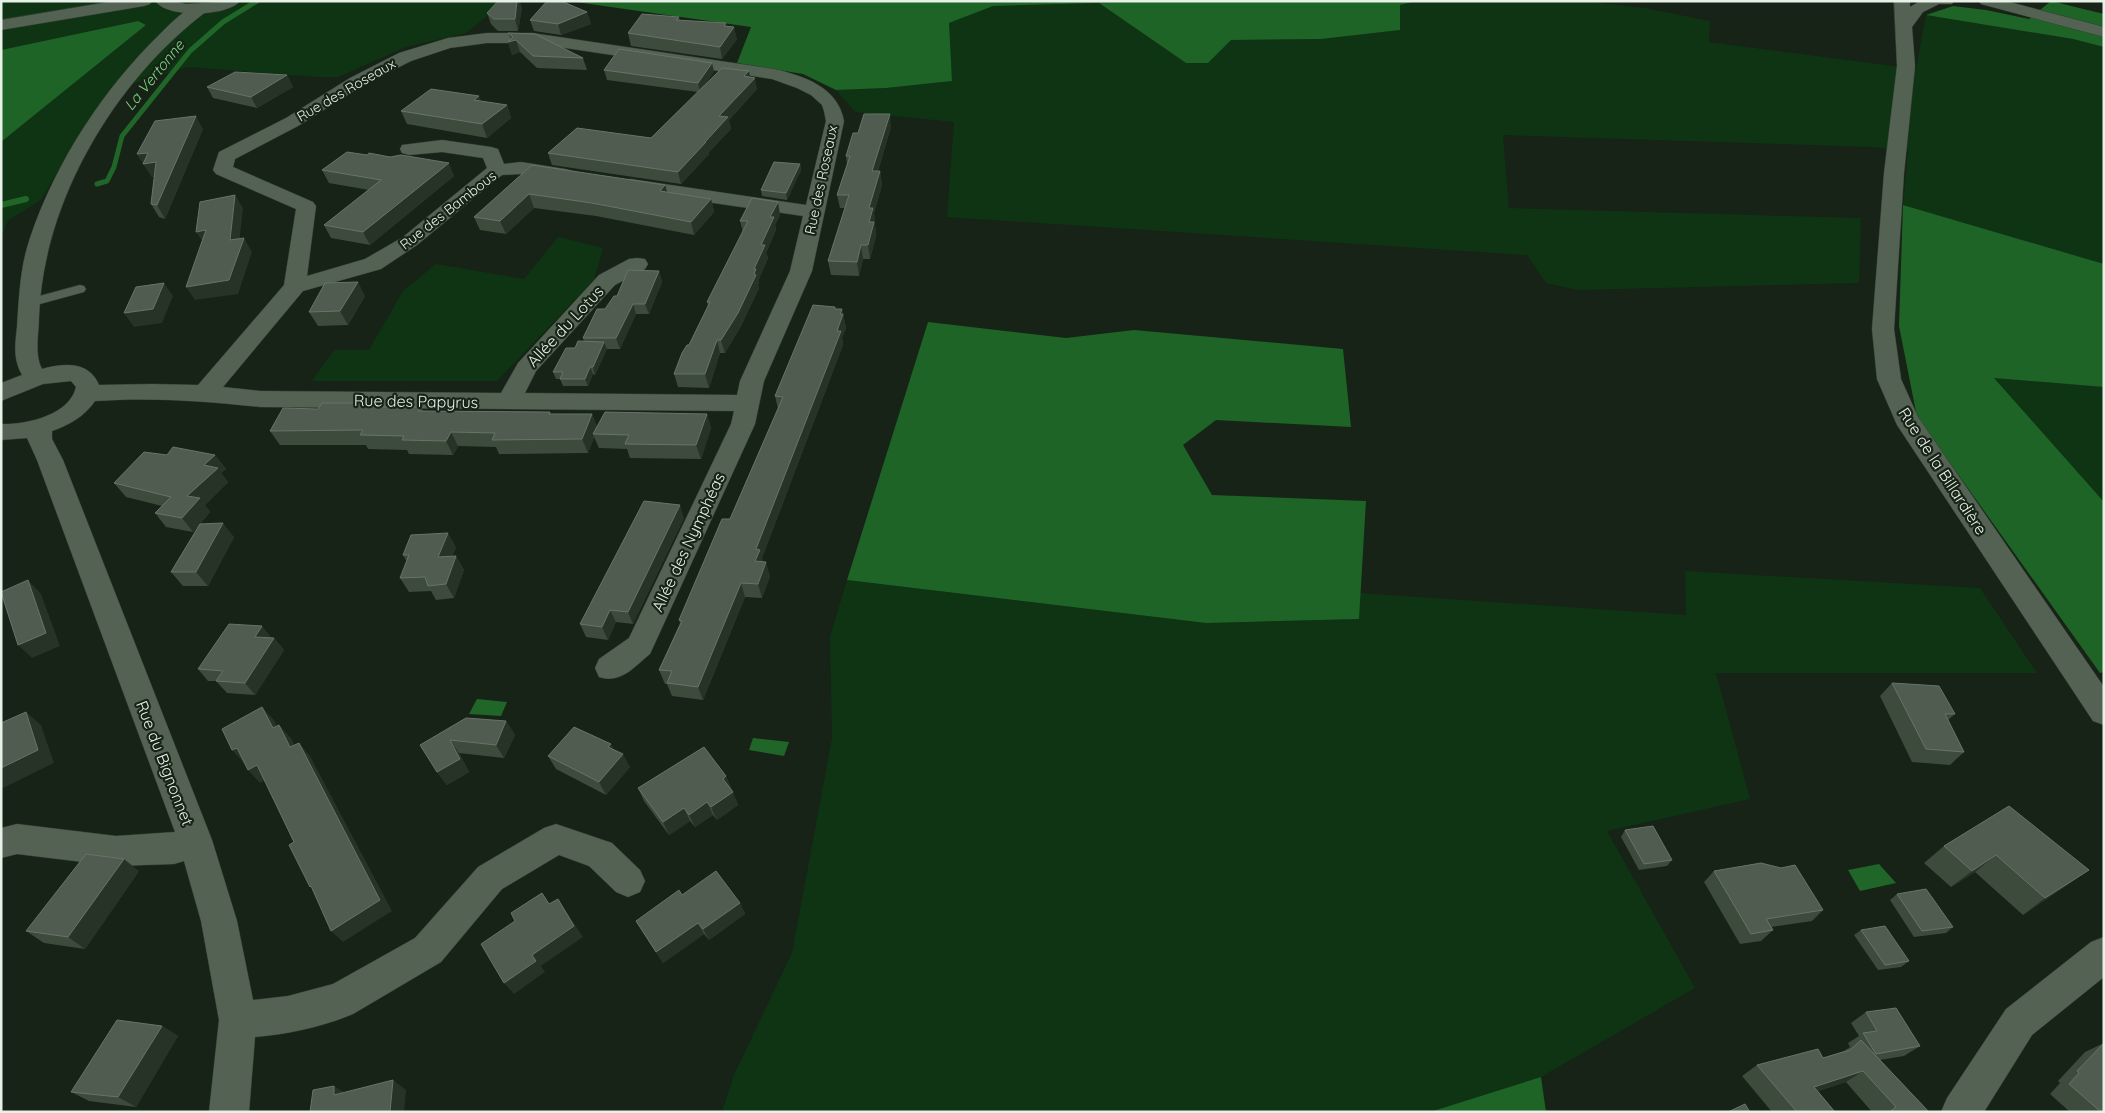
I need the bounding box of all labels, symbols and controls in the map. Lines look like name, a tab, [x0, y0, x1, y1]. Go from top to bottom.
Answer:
water label: La Vertonne	[120, 36, 188, 114]
street label: Rue des Roseaux	[293, 54, 399, 126]
street label: Rue des Roseaux	[801, 124, 841, 236]
street label: Rue des Bambous	[396, 167, 500, 253]
street label: Allée du Lotus	[522, 281, 608, 371]
street label: Rue des Papyrus	[354, 390, 478, 412]
street label: Rue de la Billardière	[1894, 404, 1992, 538]
street label: Allée des Nymphéas	[647, 469, 729, 615]
street label: Rue du Bignonnet	[132, 698, 198, 828]

